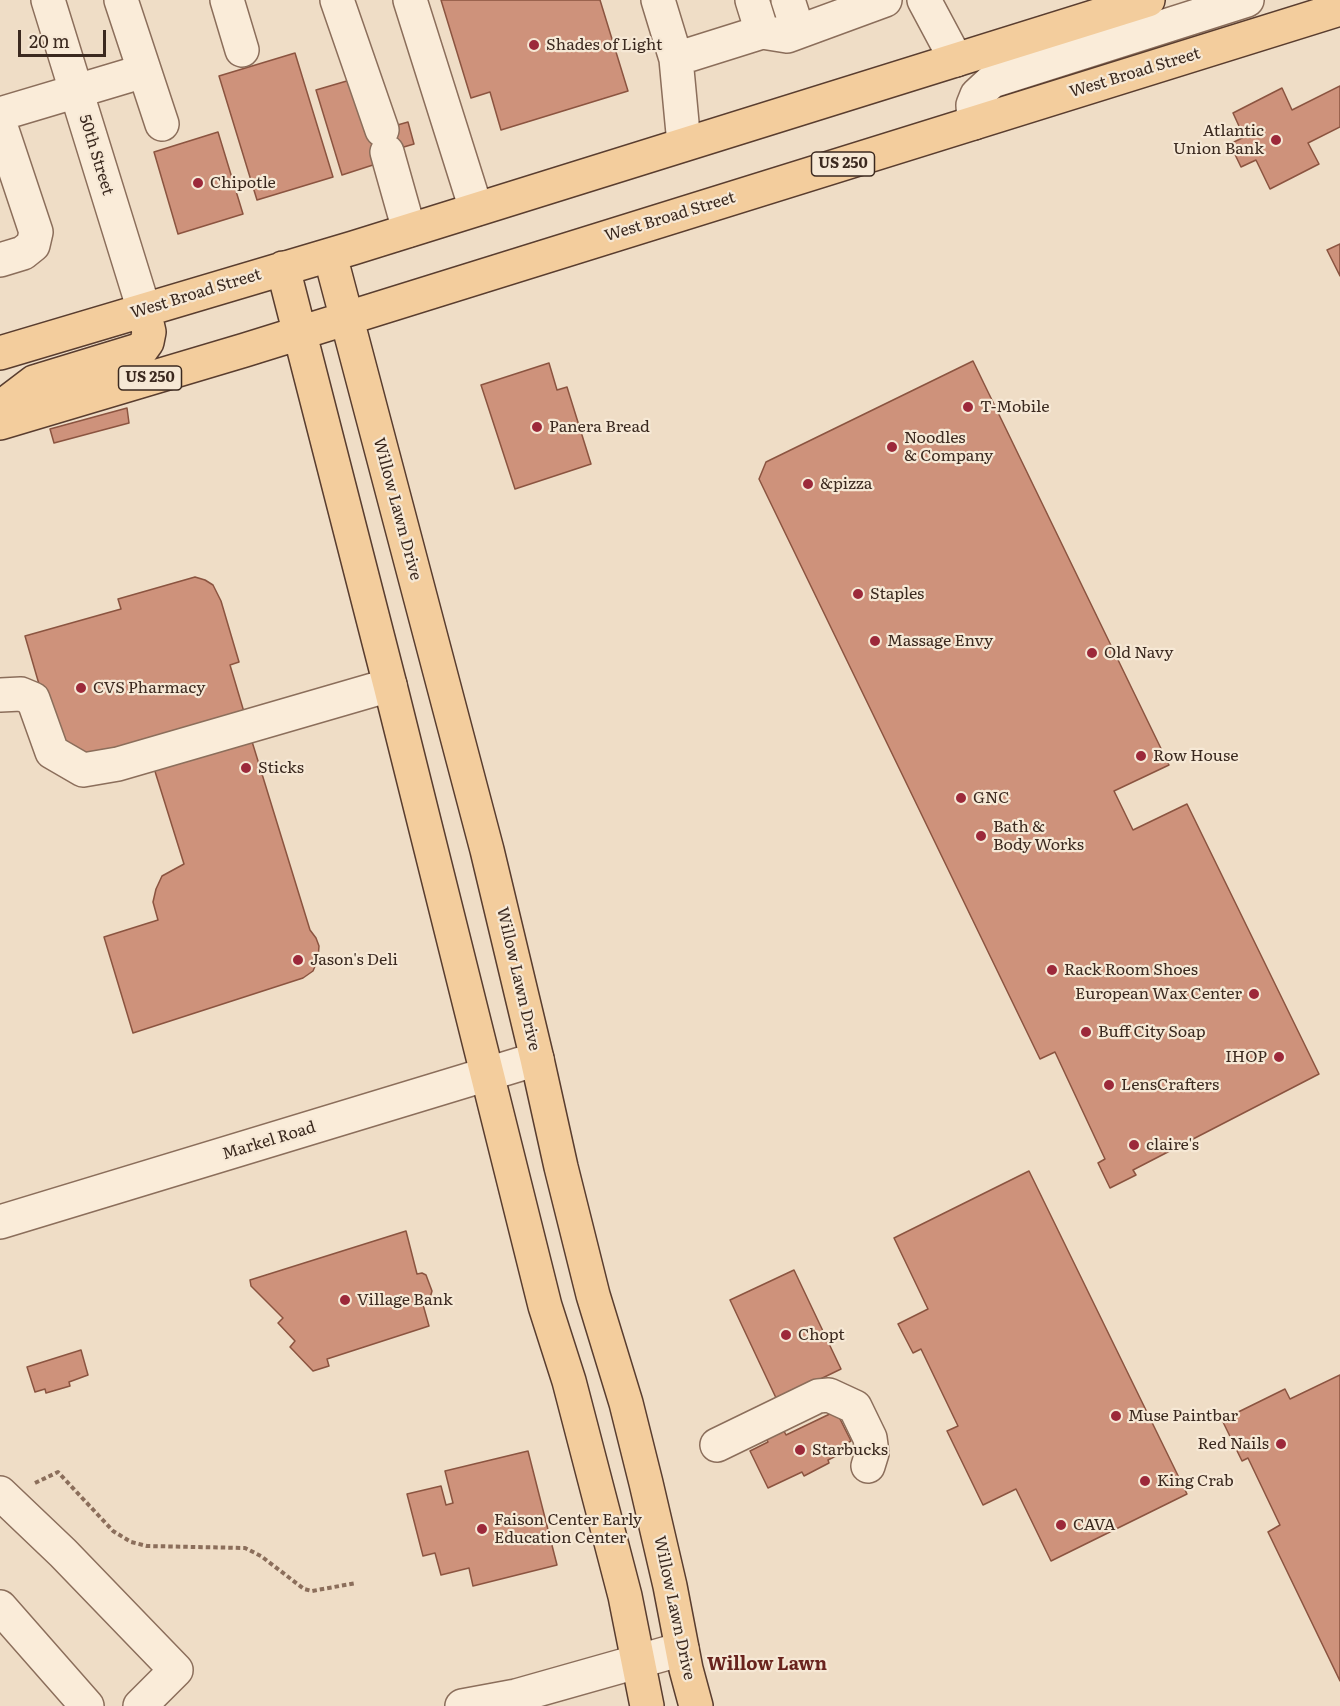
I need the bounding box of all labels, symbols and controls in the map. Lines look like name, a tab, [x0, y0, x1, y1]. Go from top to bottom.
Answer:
scale bar	[21, 18, 110, 56]
text: 20 m	[29, 27, 70, 54]
place label: Shades of Light	[546, 35, 662, 55]
marker: Shades of Light	[527, 38, 541, 52]
street label: West Broad Street	[1067, 44, 1203, 102]
street label: 50th Street	[75, 112, 117, 198]
place label: Atlantic Union Bank	[1173, 121, 1264, 159]
marker: Atlantic Union Bank	[1269, 133, 1283, 147]
road number: US 250	[812, 152, 874, 176]
place label: Chipotle	[210, 173, 276, 193]
marker: Chipotle	[191, 176, 205, 190]
street label: West Broad Street	[602, 188, 738, 246]
street label: West Broad Street	[128, 265, 264, 323]
road number: US 250	[118, 366, 182, 390]
place label: T-Mobile	[980, 397, 1050, 417]
marker: T-Mobile	[961, 400, 975, 414]
place label: Panera Bread	[549, 417, 650, 437]
marker: Panera Bread	[530, 420, 544, 434]
place label: Noodles & Company	[904, 428, 993, 466]
street label: Willow Lawn Drive	[369, 436, 425, 582]
marker: Noodles & Company	[885, 440, 899, 454]
place label: &pizza	[820, 474, 872, 494]
marker: &pizza	[801, 477, 815, 491]
place label: Staples	[870, 584, 924, 604]
marker: Staples	[851, 587, 865, 601]
place label: Massage Envy	[887, 631, 993, 651]
marker: Massage Envy	[868, 634, 882, 648]
place label: Old Navy	[1104, 643, 1173, 663]
marker: Old Navy	[1085, 646, 1099, 660]
place label: CVS Pharmacy	[93, 678, 205, 698]
marker: CVS Pharmacy	[74, 681, 88, 695]
place label: Row House	[1153, 746, 1239, 766]
marker: Row House	[1134, 749, 1148, 763]
place label: Sticks	[258, 758, 304, 778]
marker: Sticks	[239, 761, 253, 775]
place label: GNC	[973, 788, 1009, 808]
marker: GNC	[954, 791, 968, 805]
place label: Bath & Body Works	[993, 817, 1084, 855]
marker: Bath & Body Works	[974, 829, 988, 843]
street label: Willow Lawn Drive	[492, 905, 544, 1053]
place label: Jason's Deli	[310, 950, 398, 970]
marker: Jason's Deli	[291, 953, 305, 967]
place label: Rack Room Shoes	[1064, 960, 1198, 980]
marker: Rack Room Shoes	[1045, 963, 1059, 977]
place label: European Wax Center	[1075, 984, 1242, 1004]
marker: European Wax Center	[1247, 987, 1261, 1001]
place label: Buff City Soap	[1098, 1022, 1206, 1042]
marker: Buff City Soap	[1079, 1025, 1093, 1039]
place label: IHOP	[1225, 1047, 1267, 1067]
marker: IHOP	[1272, 1050, 1286, 1064]
place label: LensCrafters	[1121, 1075, 1219, 1095]
marker: LensCrafters	[1102, 1078, 1116, 1092]
street label: Markel Road	[220, 1118, 318, 1164]
place label: claire's	[1146, 1135, 1199, 1155]
marker: claire's	[1127, 1138, 1141, 1152]
place label: Village Bank	[357, 1290, 453, 1310]
marker: Village Bank	[338, 1293, 352, 1307]
place label: Chopt	[798, 1325, 845, 1345]
marker: Chopt	[779, 1328, 793, 1342]
place label: Muse Paintbar	[1128, 1406, 1238, 1426]
marker: Muse Paintbar	[1109, 1409, 1123, 1423]
place label: Red Nails	[1197, 1434, 1269, 1454]
marker: Red Nails	[1274, 1437, 1288, 1451]
place label: Starbucks	[812, 1440, 888, 1460]
marker: Starbucks	[793, 1443, 807, 1457]
place label: King Crab	[1157, 1471, 1234, 1491]
marker: King Crab	[1138, 1474, 1152, 1488]
place label: Faison Center Early Education Center	[494, 1510, 642, 1548]
place label: CAVA	[1073, 1515, 1115, 1535]
marker: CAVA	[1054, 1518, 1068, 1532]
marker: Faison Center Early Education Center	[475, 1522, 489, 1536]
street label: Willow Lawn Drive	[649, 1534, 699, 1682]
district label: Willow Lawn	[707, 1654, 827, 1676]

